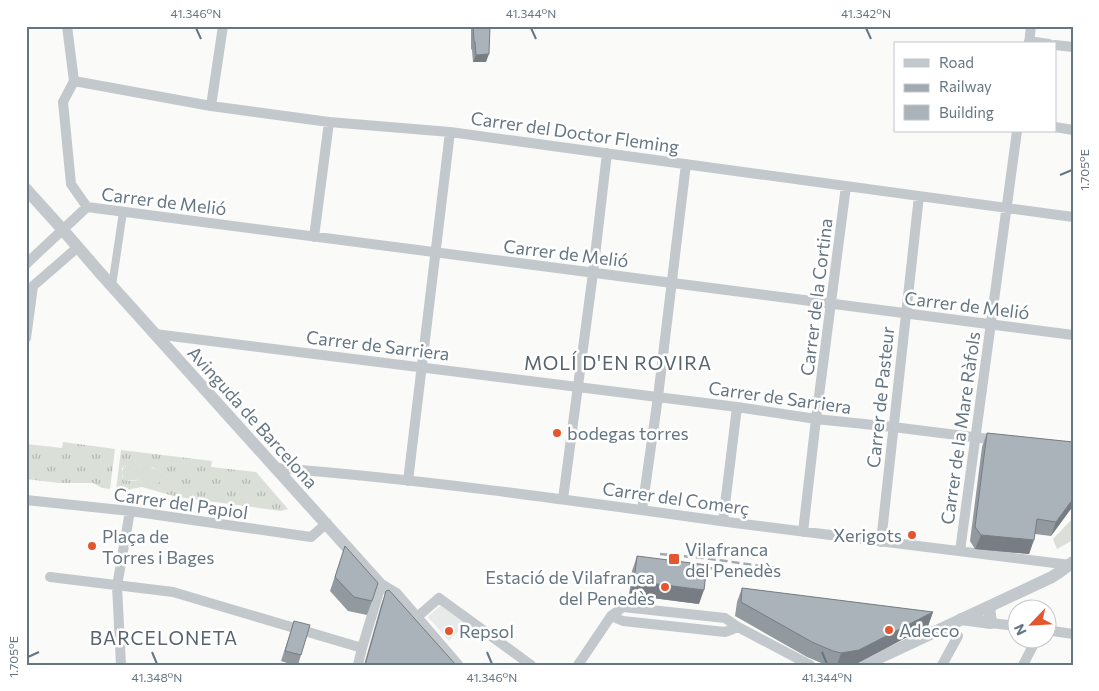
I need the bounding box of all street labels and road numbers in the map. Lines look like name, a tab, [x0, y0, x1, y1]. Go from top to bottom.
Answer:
street label: Carrer del Doctor Fleming	[469, 106, 681, 158]
street label: Carrer de Melió	[100, 182, 228, 220]
street label: Carrer de la Cortina	[795, 217, 837, 377]
street label: Carrer de Melió	[502, 234, 630, 272]
street label: Carrer de Melió	[903, 286, 1031, 324]
street label: Carrer de Sarriera	[305, 325, 451, 365]
street label: Carrer de Pasteur	[862, 325, 898, 469]
street label: Carrer de la Mare Ràfols	[936, 330, 984, 526]
street label: Avinguda de Barcelona	[183, 341, 323, 493]
street label: Carrer de Sarriera	[707, 376, 853, 418]
street label: Carrer del Comerç	[601, 477, 751, 519]
street label: Carrer del Papiol	[113, 483, 249, 523]

